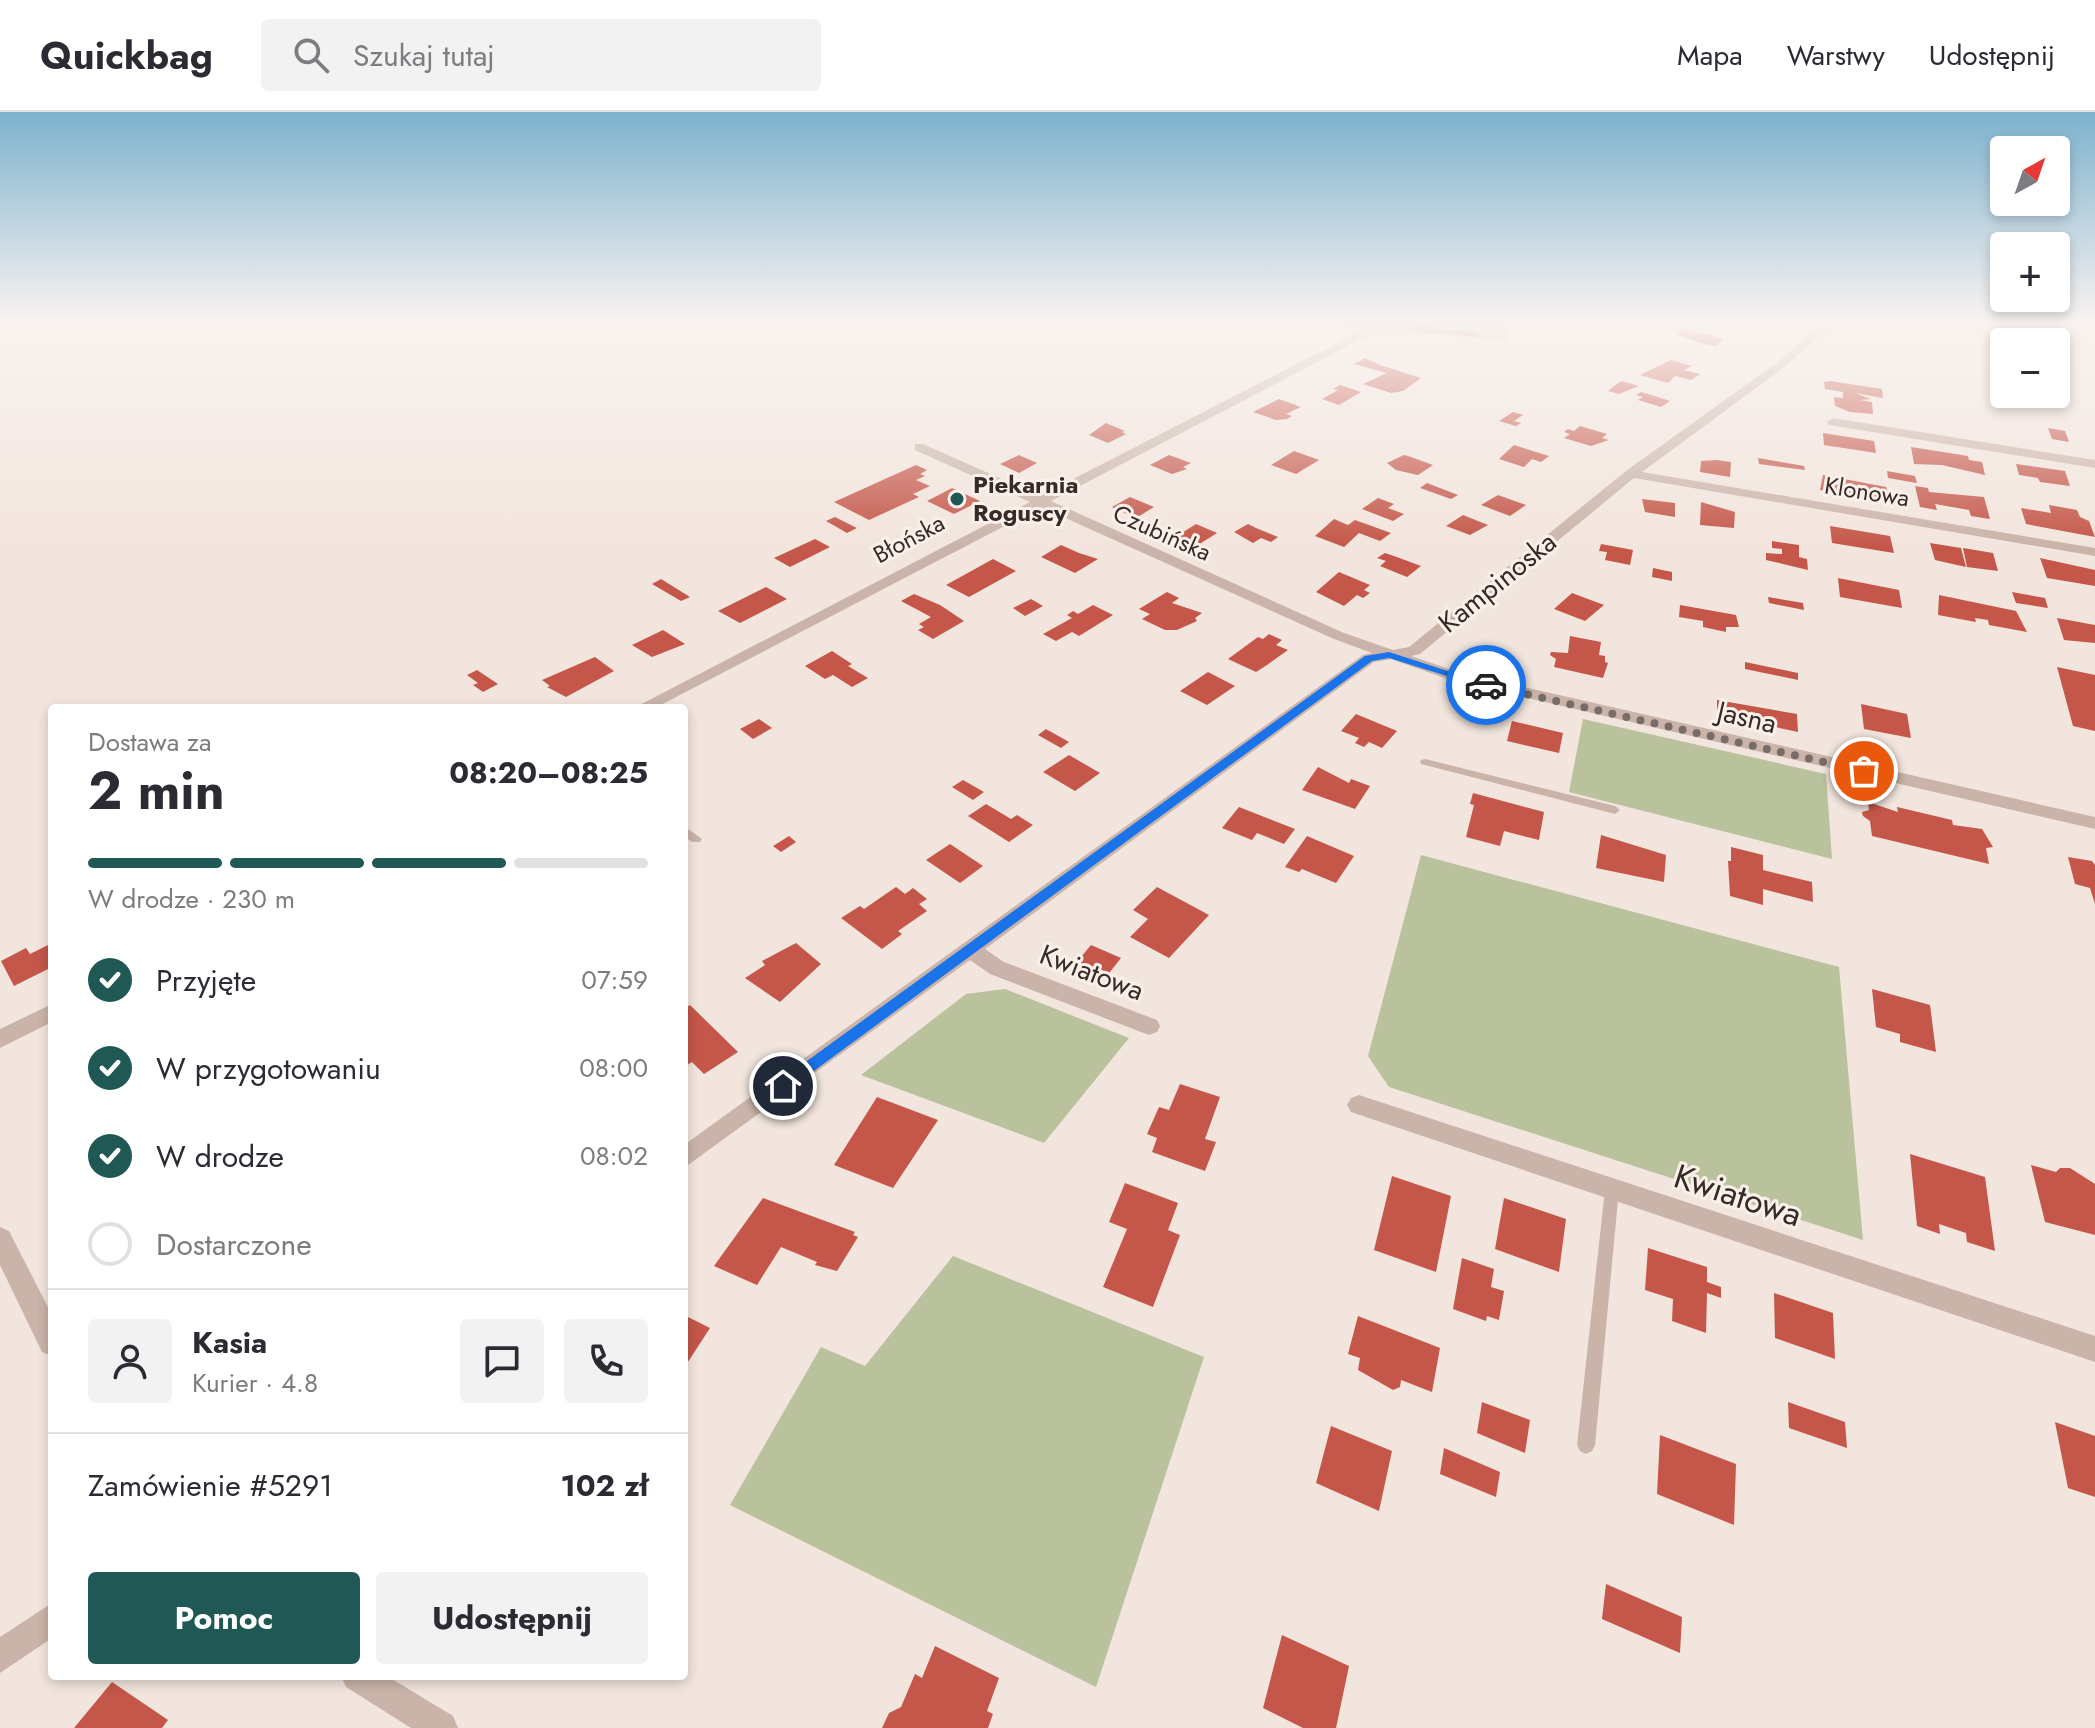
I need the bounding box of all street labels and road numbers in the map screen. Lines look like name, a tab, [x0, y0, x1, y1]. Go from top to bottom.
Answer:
street label: Klonowa	[1822, 468, 1912, 515]
street label: Czubińska	[1108, 495, 1217, 570]
street label: Błońska	[867, 505, 951, 572]
street label: Kampinoska	[1429, 522, 1565, 643]
street label: Jasna	[1709, 690, 1781, 744]
street label: Kwiatowa	[1034, 934, 1150, 1011]
street label: Kwiatowa	[1668, 1152, 1808, 1239]

